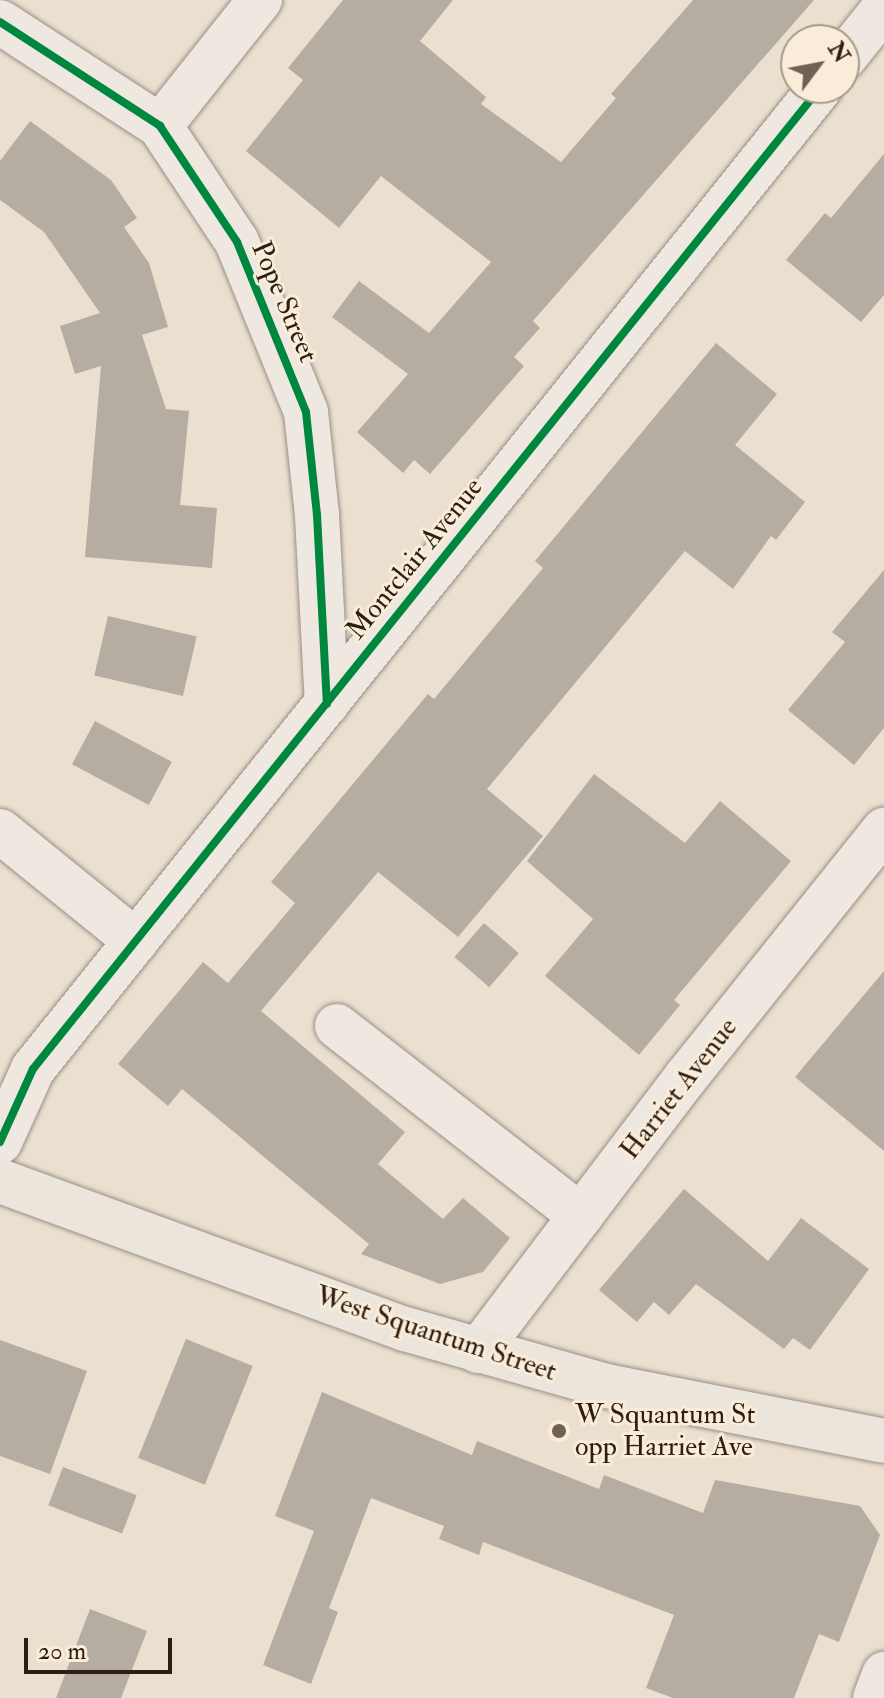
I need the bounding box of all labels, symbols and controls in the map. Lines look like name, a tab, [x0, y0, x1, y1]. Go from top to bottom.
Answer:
north arrow	[780, 24, 860, 104]
text: N	[822, 37, 856, 68]
street label: Pope Street	[243, 236, 325, 368]
street label: Montclair Avenue	[340, 471, 490, 647]
street label: Harriet Avenue	[613, 1012, 745, 1166]
street label: West Squantum Street	[311, 1279, 561, 1389]
place label: W Squantum St opp Harriet Ave	[575, 1398, 756, 1464]
marker: W Squantum St opp Harriet Ave	[550, 1422, 568, 1440]
scale bar	[28, 1622, 176, 1672]
text: 20 m	[38, 1636, 86, 1667]

